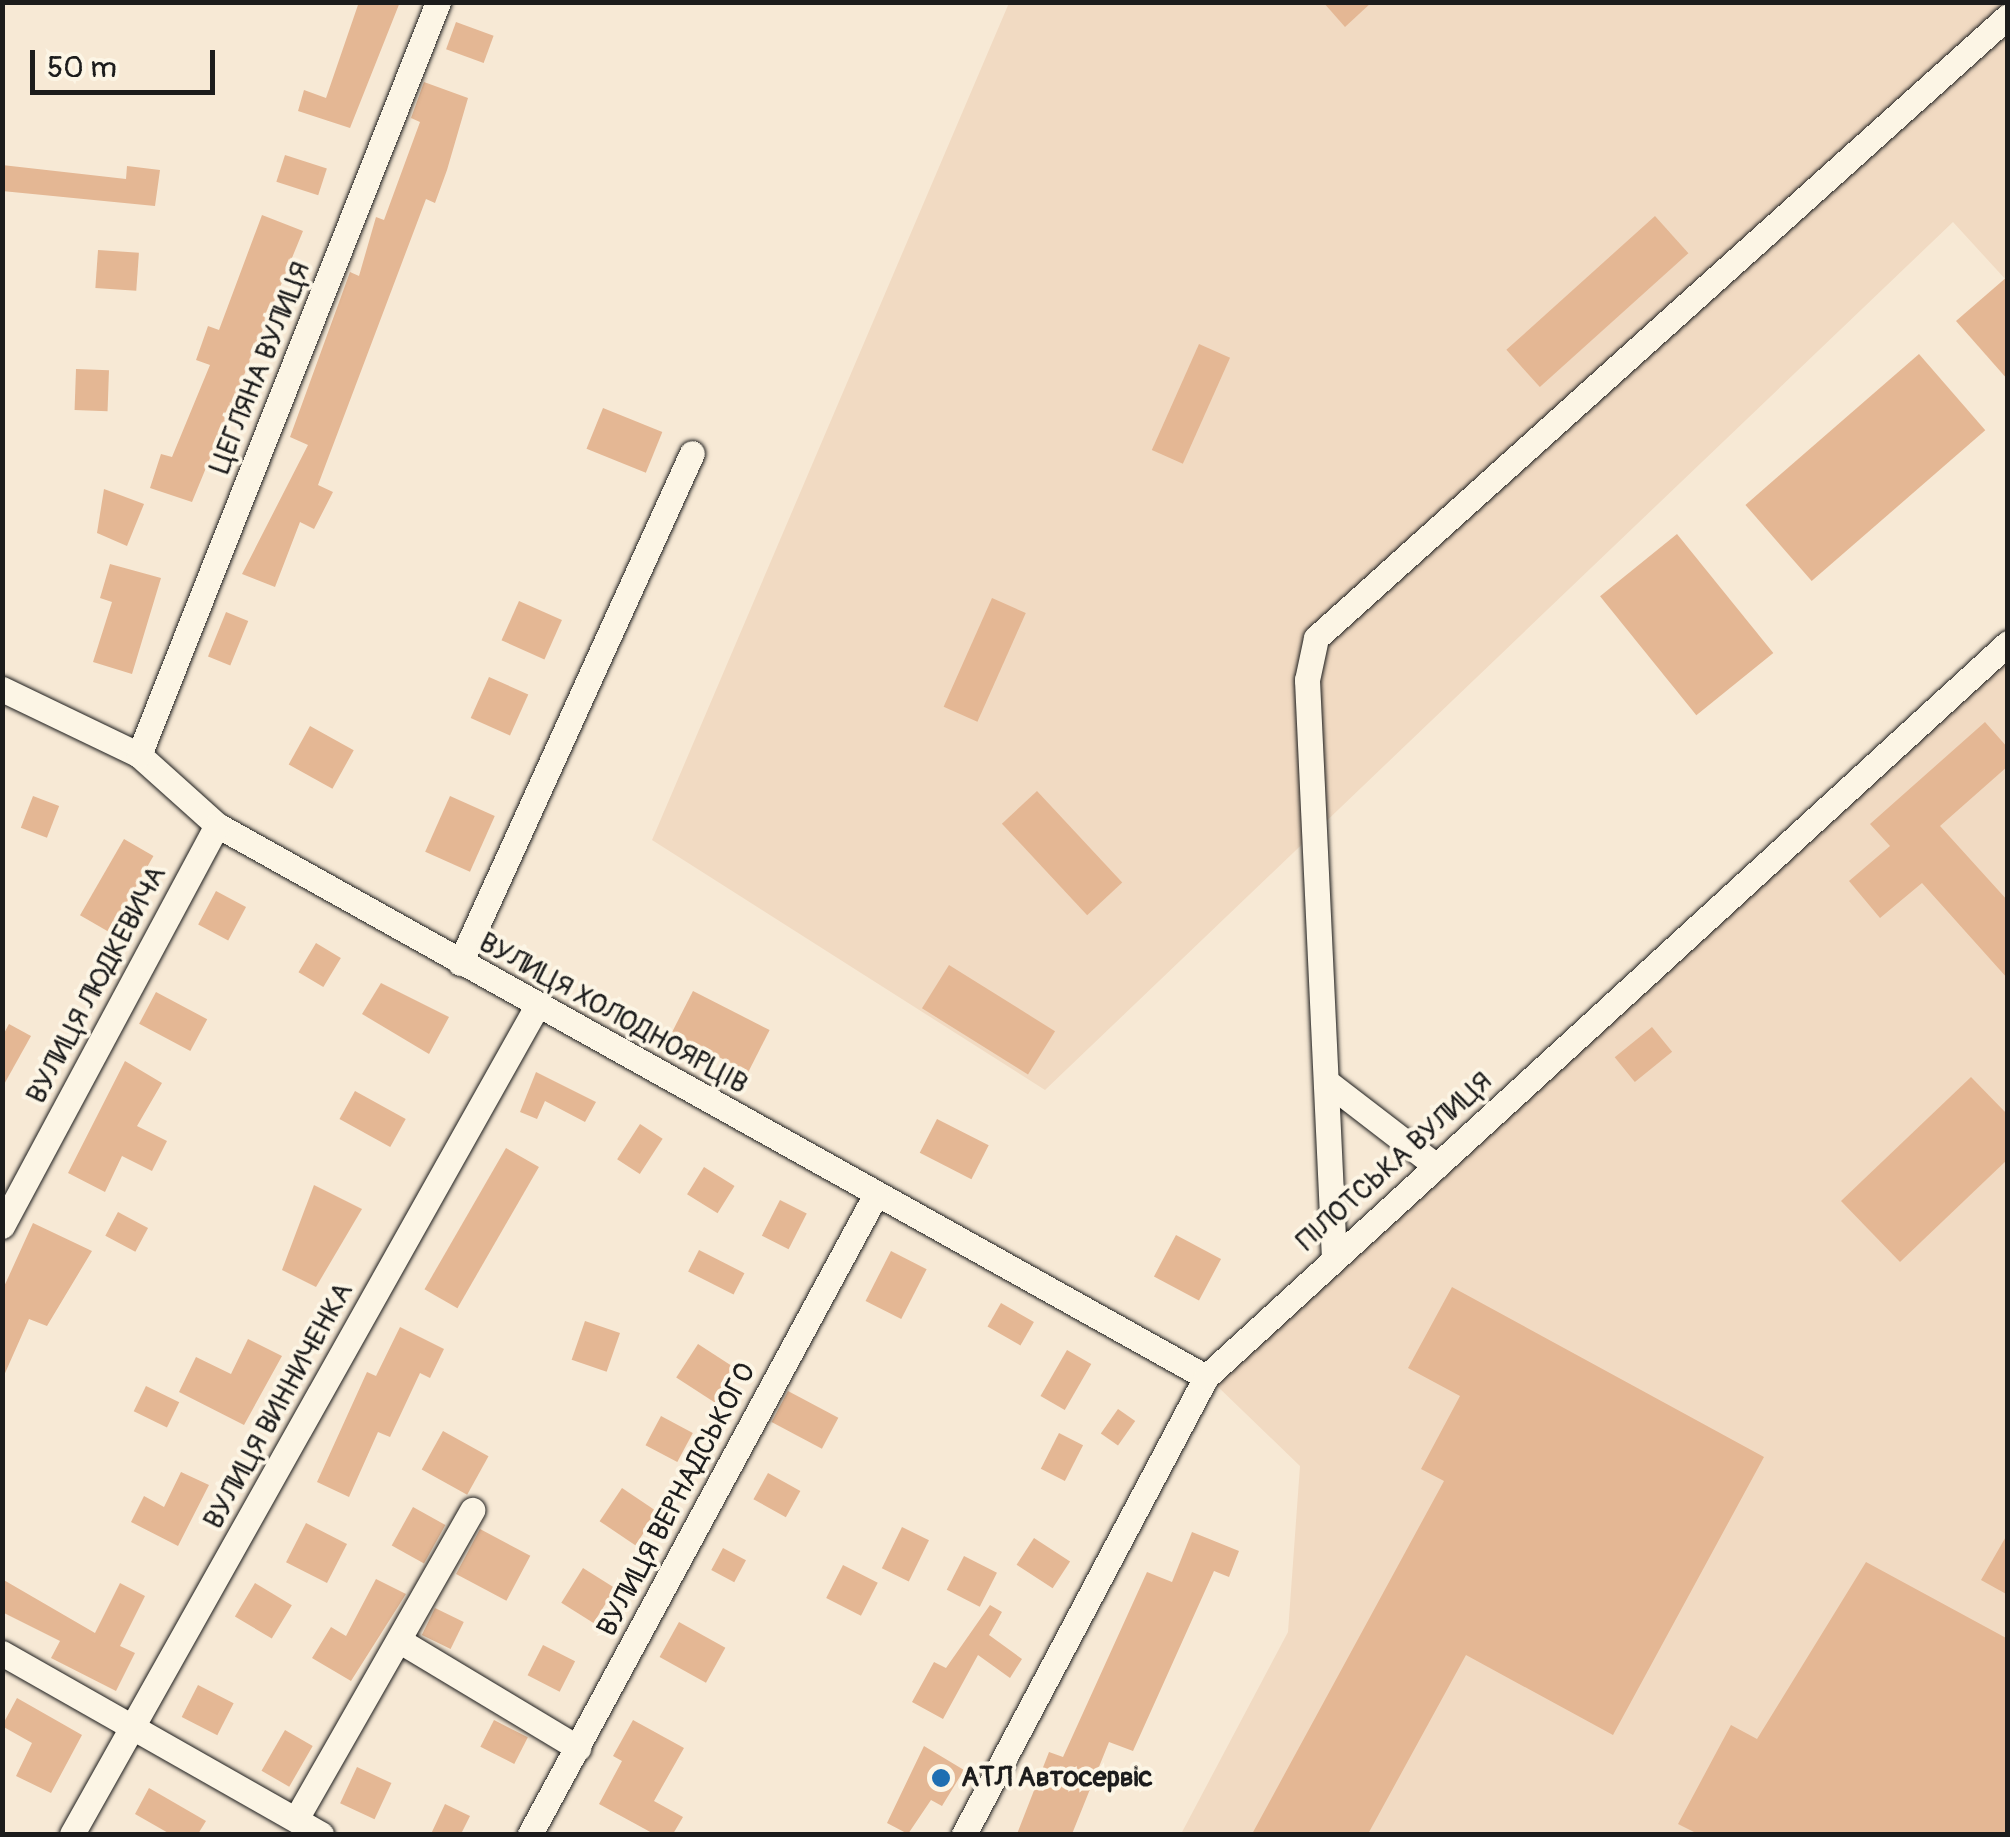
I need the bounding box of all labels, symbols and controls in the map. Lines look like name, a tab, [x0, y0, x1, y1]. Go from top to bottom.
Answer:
scale bar	[35, 30, 220, 92]
text: 50 m	[47, 49, 117, 86]
street label: ЦЕГЛЯНА ВУЛИЦЯ	[203, 257, 319, 479]
street label: ВУЛИЦЯ ЛЮДКЕВИЧА	[20, 860, 174, 1110]
street label: ВУЛИЦЯ ХОЛОДНОЯРЦІВ	[473, 926, 753, 1102]
street label: ПІЛОТСЬКА ВУЛИЦЯ	[1290, 1065, 1500, 1259]
street label: ВУЛИЦЯ ВИННИЧЕНКА	[197, 1277, 361, 1535]
street label: ВУЛИЦЯ ВЕРНАДСЬКОГО	[591, 1358, 763, 1642]
place label: АТЛ Автосервіс	[961, 1761, 1153, 1795]
marker: АТЛ Автосервіс	[930, 1767, 952, 1789]

